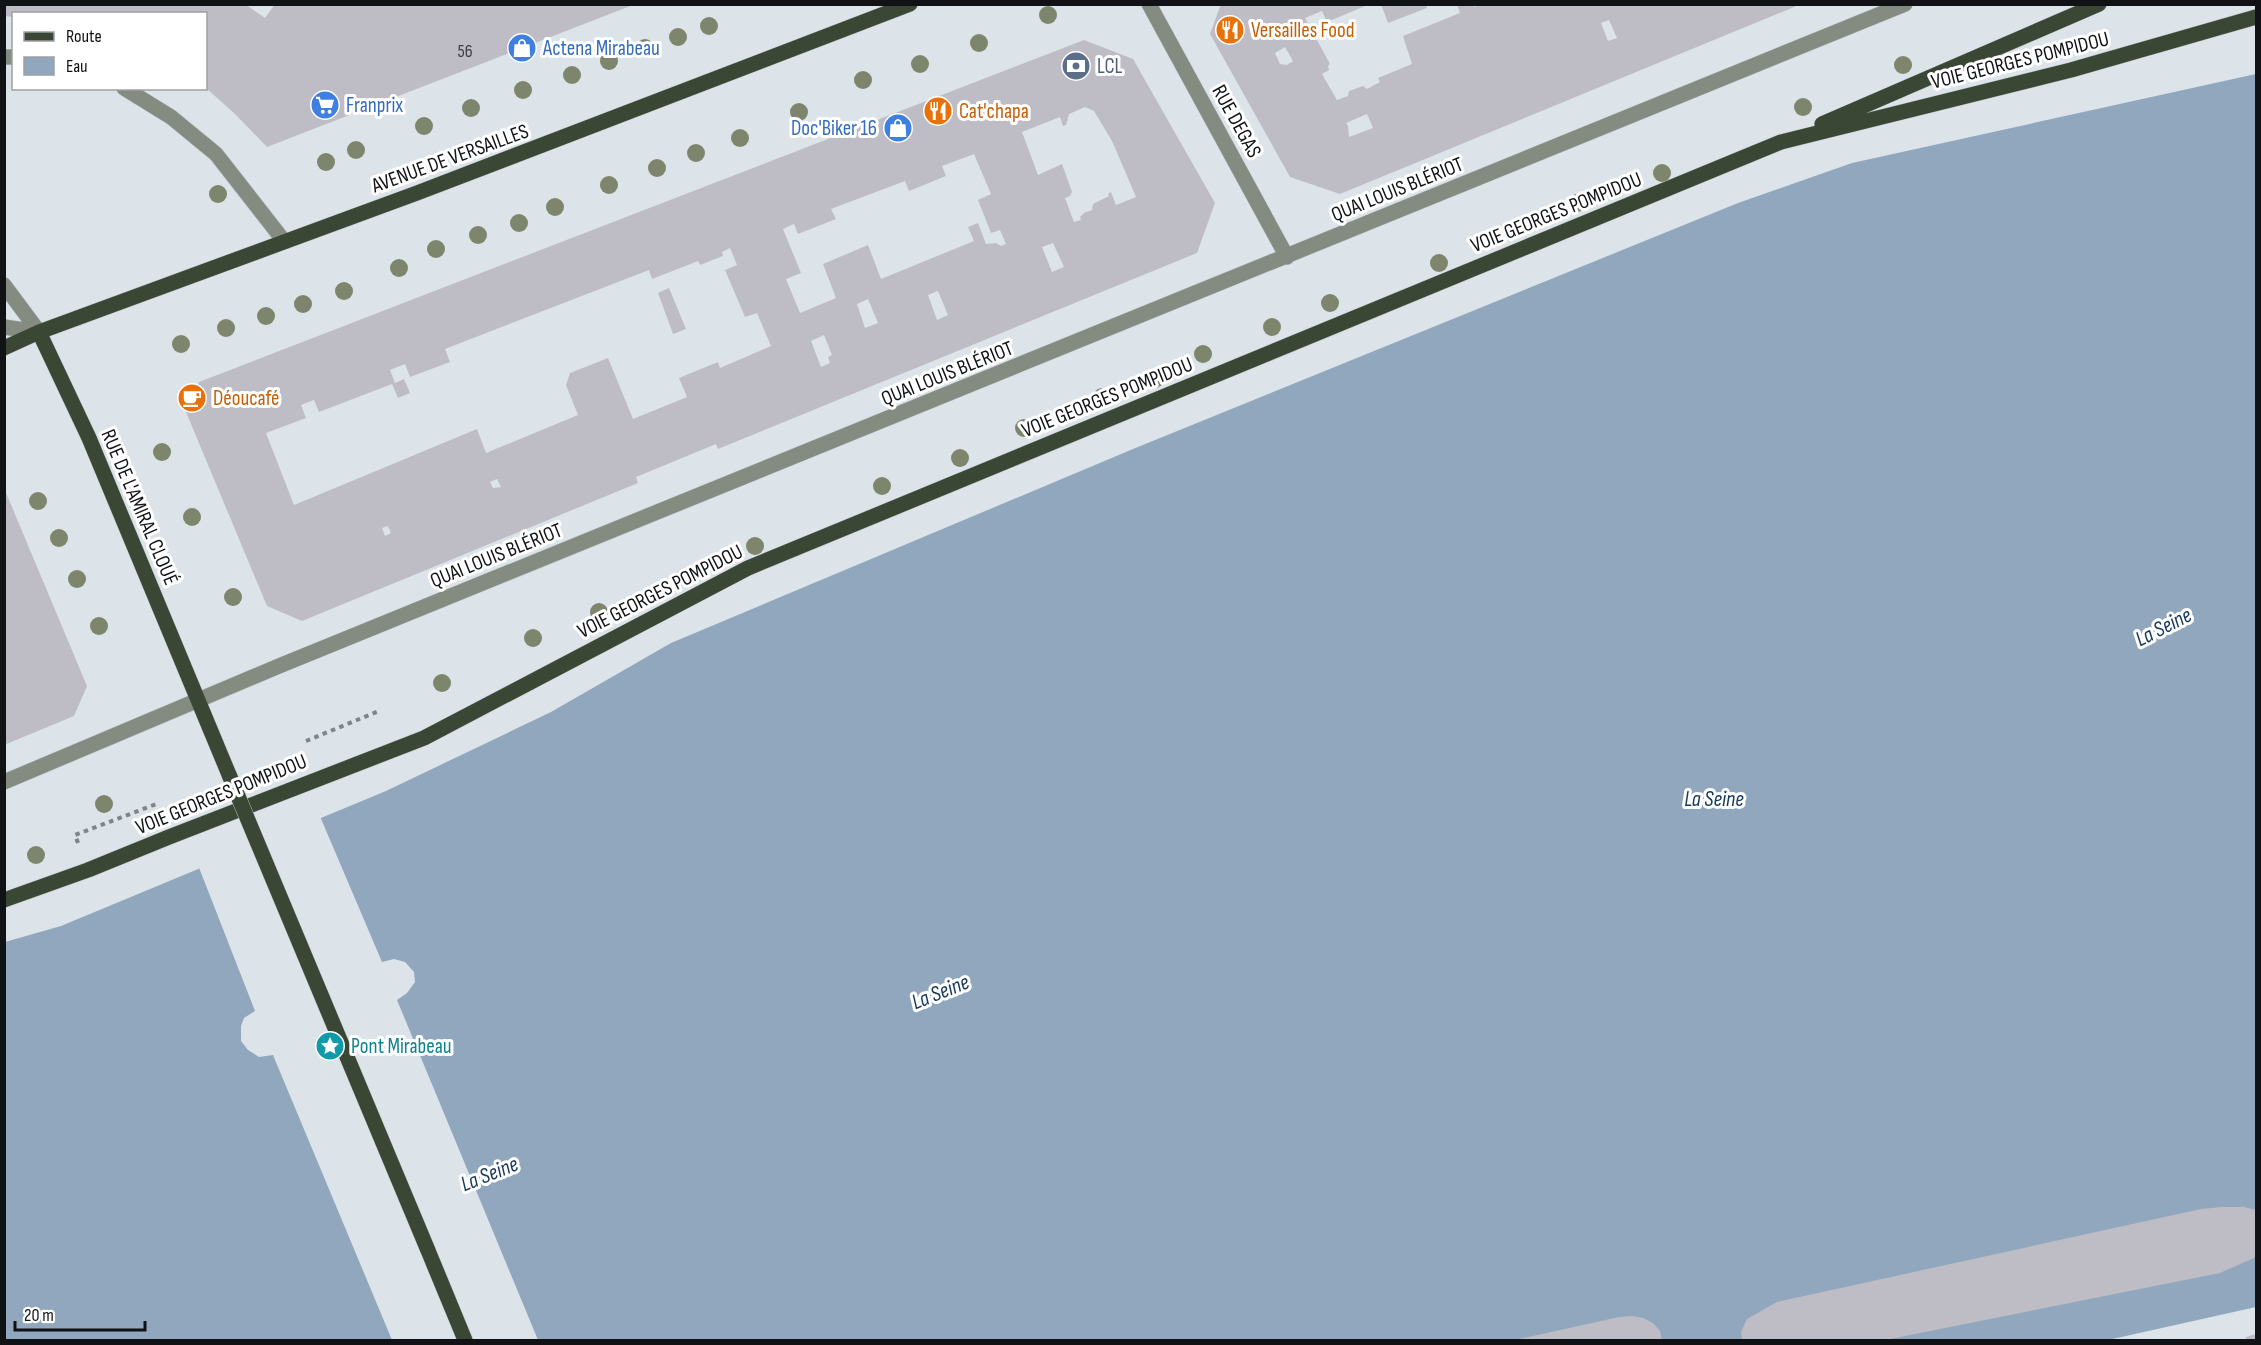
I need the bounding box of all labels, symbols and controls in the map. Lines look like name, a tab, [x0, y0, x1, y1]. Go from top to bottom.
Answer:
legend	[12, 12, 207, 90]
restaurant icon: Versailles Food	[1214, 14, 1246, 46]
place label: Versailles Food	[1251, 18, 1354, 43]
text: Route	[66, 26, 102, 47]
street label: VOIE GEORGES POMPIDOU	[1929, 26, 2111, 95]
shop icon: Actena Mirabeau	[506, 32, 538, 64]
place label: Actena Mirabeau	[542, 36, 660, 61]
house number: 56	[457, 41, 473, 62]
bank icon: LCL	[1060, 50, 1092, 82]
place label: LCL	[1097, 54, 1123, 79]
text: Eau	[66, 56, 88, 77]
street label: RUE DEGAS	[1206, 81, 1267, 162]
supermarket icon: Franprix	[309, 89, 341, 121]
place label: Franprix	[346, 93, 403, 118]
restaurant icon: Cat'chapa	[922, 95, 954, 127]
place label: Cat'chapa	[959, 99, 1029, 124]
shop icon: Doc'Biker 16	[882, 112, 914, 144]
place label: Doc'Biker 16	[791, 116, 877, 141]
street label: AVENUE DE VERSAILLES	[367, 118, 532, 199]
street label: QUAI LOUIS BLÉRIOT	[1328, 151, 1467, 227]
street label: VOIE GEORGES POMPIDOU	[1467, 167, 1645, 258]
street label: QUAI LOUIS BLÉRIOT	[878, 335, 1017, 411]
street label: VOIE GEORGES POMPIDOU	[1018, 352, 1196, 443]
cafe icon: Déoucafé	[176, 382, 208, 414]
place label: Déoucafé	[213, 386, 280, 411]
street label: RUE DE L'AMIRAL CLOUÉ	[96, 426, 184, 589]
street label: QUAI LOUIS BLÉRIOT	[427, 517, 566, 593]
street label: VOIE GEORGES POMPIDOU	[573, 539, 747, 644]
water label: La Seine	[2131, 602, 2197, 653]
street label: VOIE GEORGES POMPIDOU	[132, 749, 310, 840]
water label: La Seine	[1684, 786, 1744, 813]
water label: La Seine	[908, 969, 974, 1016]
place icon: Pont Mirabeau	[314, 1030, 346, 1062]
place label: Pont Mirabeau	[351, 1034, 452, 1059]
water label: La Seine	[457, 1151, 523, 1198]
scale bar	[15, 1294, 146, 1332]
text: 20 m	[24, 1305, 54, 1326]

